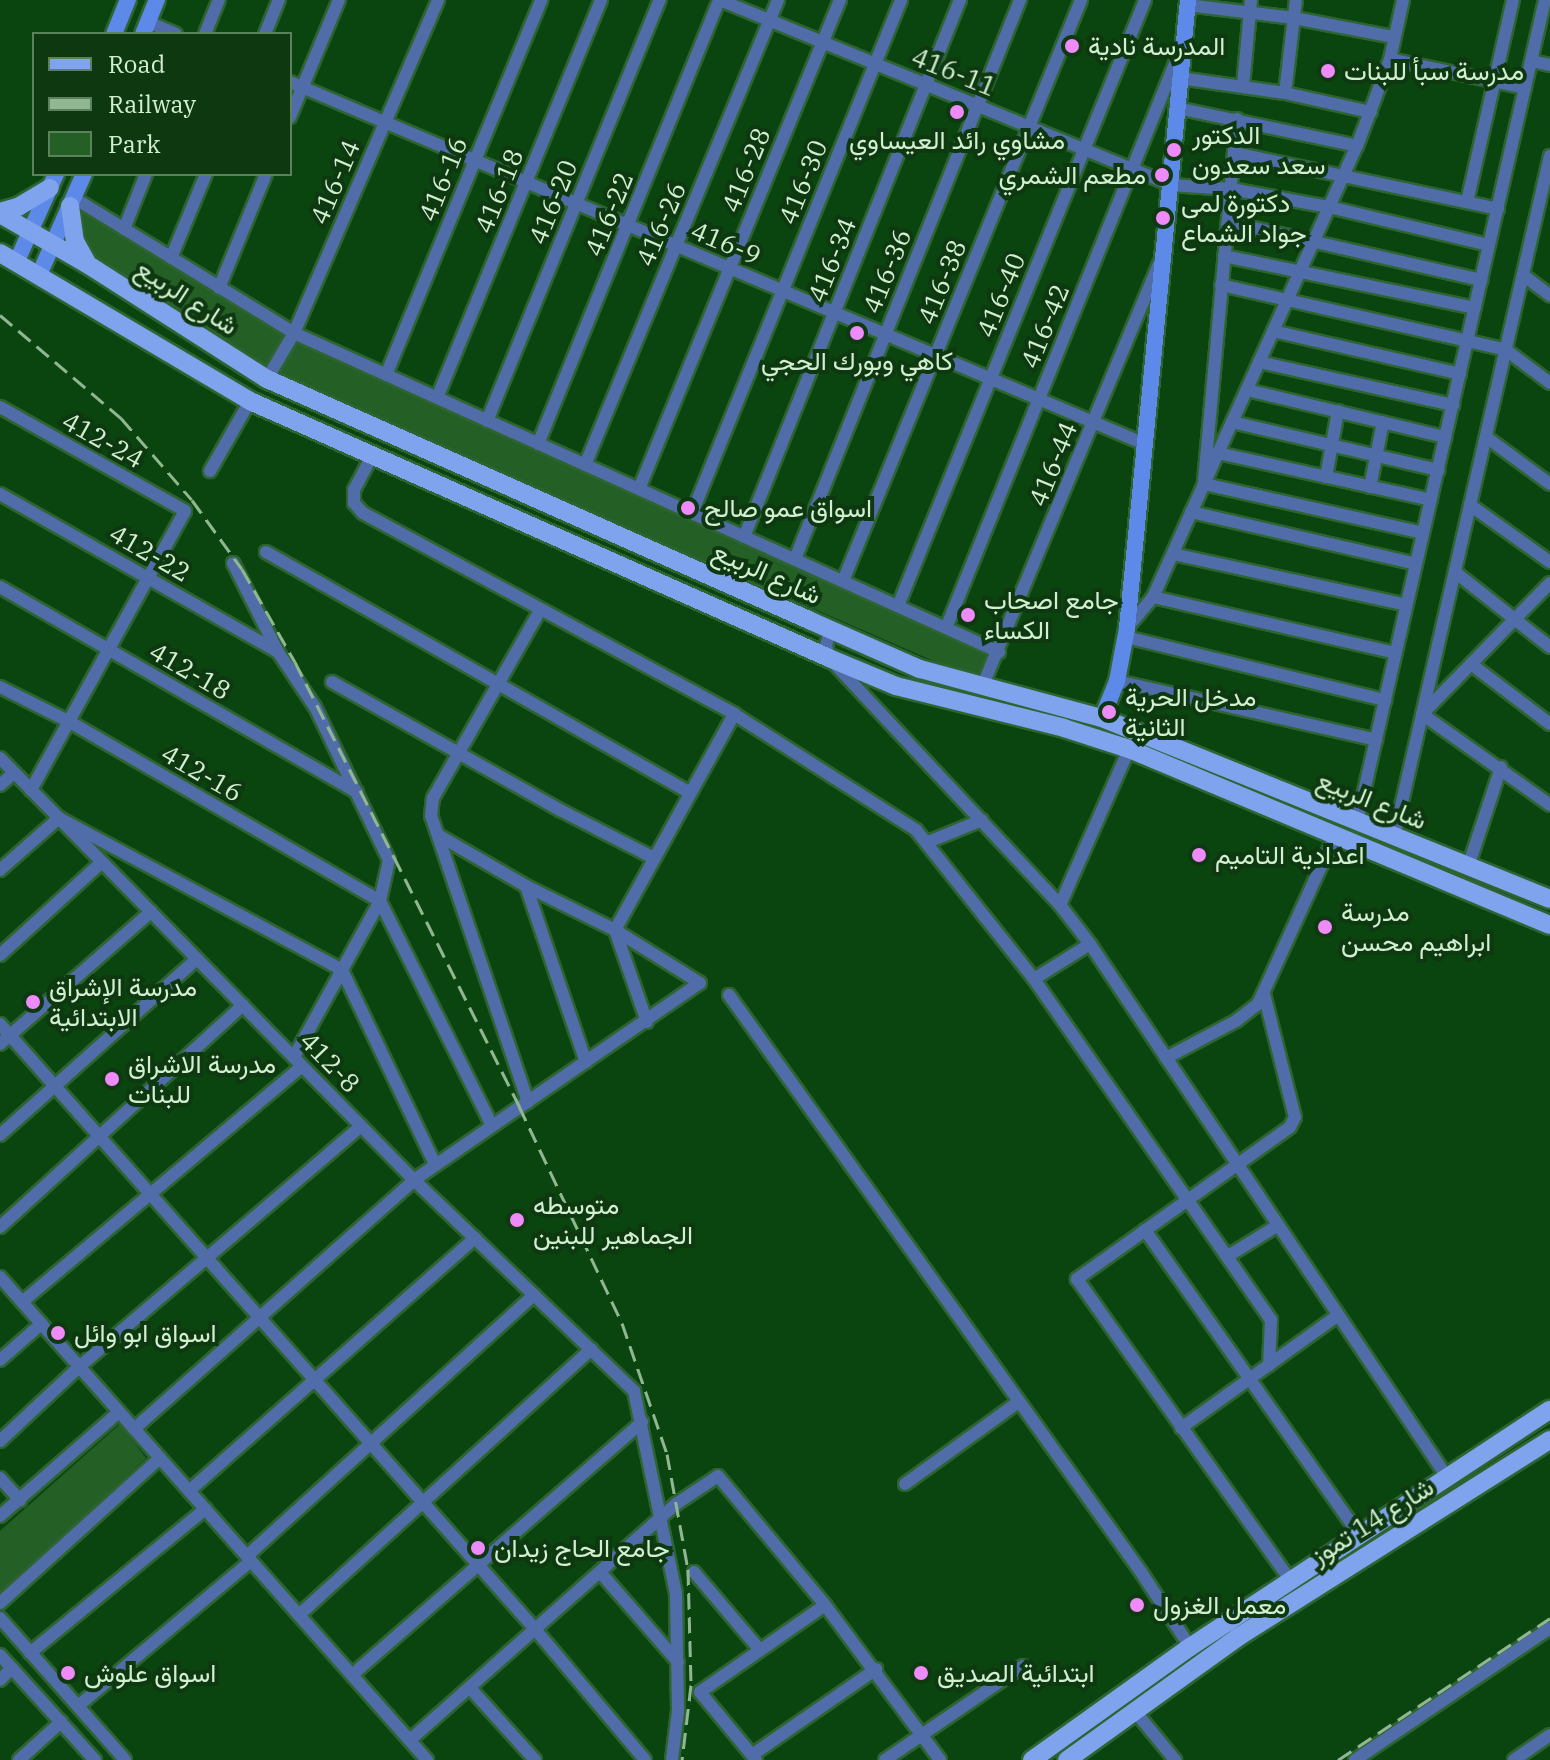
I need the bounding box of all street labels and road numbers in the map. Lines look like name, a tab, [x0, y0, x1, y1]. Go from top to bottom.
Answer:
street label: 416-11	[907, 41, 1001, 103]
street label: 416-28	[715, 123, 777, 217]
street label: 416-16	[412, 132, 474, 226]
street label: 416-14	[303, 135, 367, 229]
street label: 416-30	[772, 135, 834, 229]
street label: 416-18	[468, 144, 530, 238]
street label: 416-20	[522, 155, 584, 249]
street label: 416-22	[578, 167, 640, 261]
street label: 416-26	[629, 177, 693, 271]
street label: 416-34	[801, 213, 863, 307]
street label: 416-9	[686, 214, 766, 272]
street label: 416-36	[856, 224, 918, 318]
street label: 416-38	[911, 235, 973, 329]
street label: 416-40	[970, 248, 1032, 342]
street label: شارع الربيع	[130, 252, 244, 342]
street label: 416-42	[1014, 279, 1076, 373]
street label: 412-24	[57, 405, 149, 475]
street label: 416-44	[1022, 417, 1084, 511]
street label: 412-22	[104, 517, 196, 589]
street label: شارع الربيع	[708, 535, 826, 611]
street label: 412-18	[144, 635, 236, 707]
street label: 412-16	[156, 737, 248, 809]
street label: شارع الربيع	[1313, 764, 1431, 836]
street label: 412-8	[294, 1025, 366, 1099]
street label: شارع 14 تموز	[1305, 1471, 1439, 1571]

